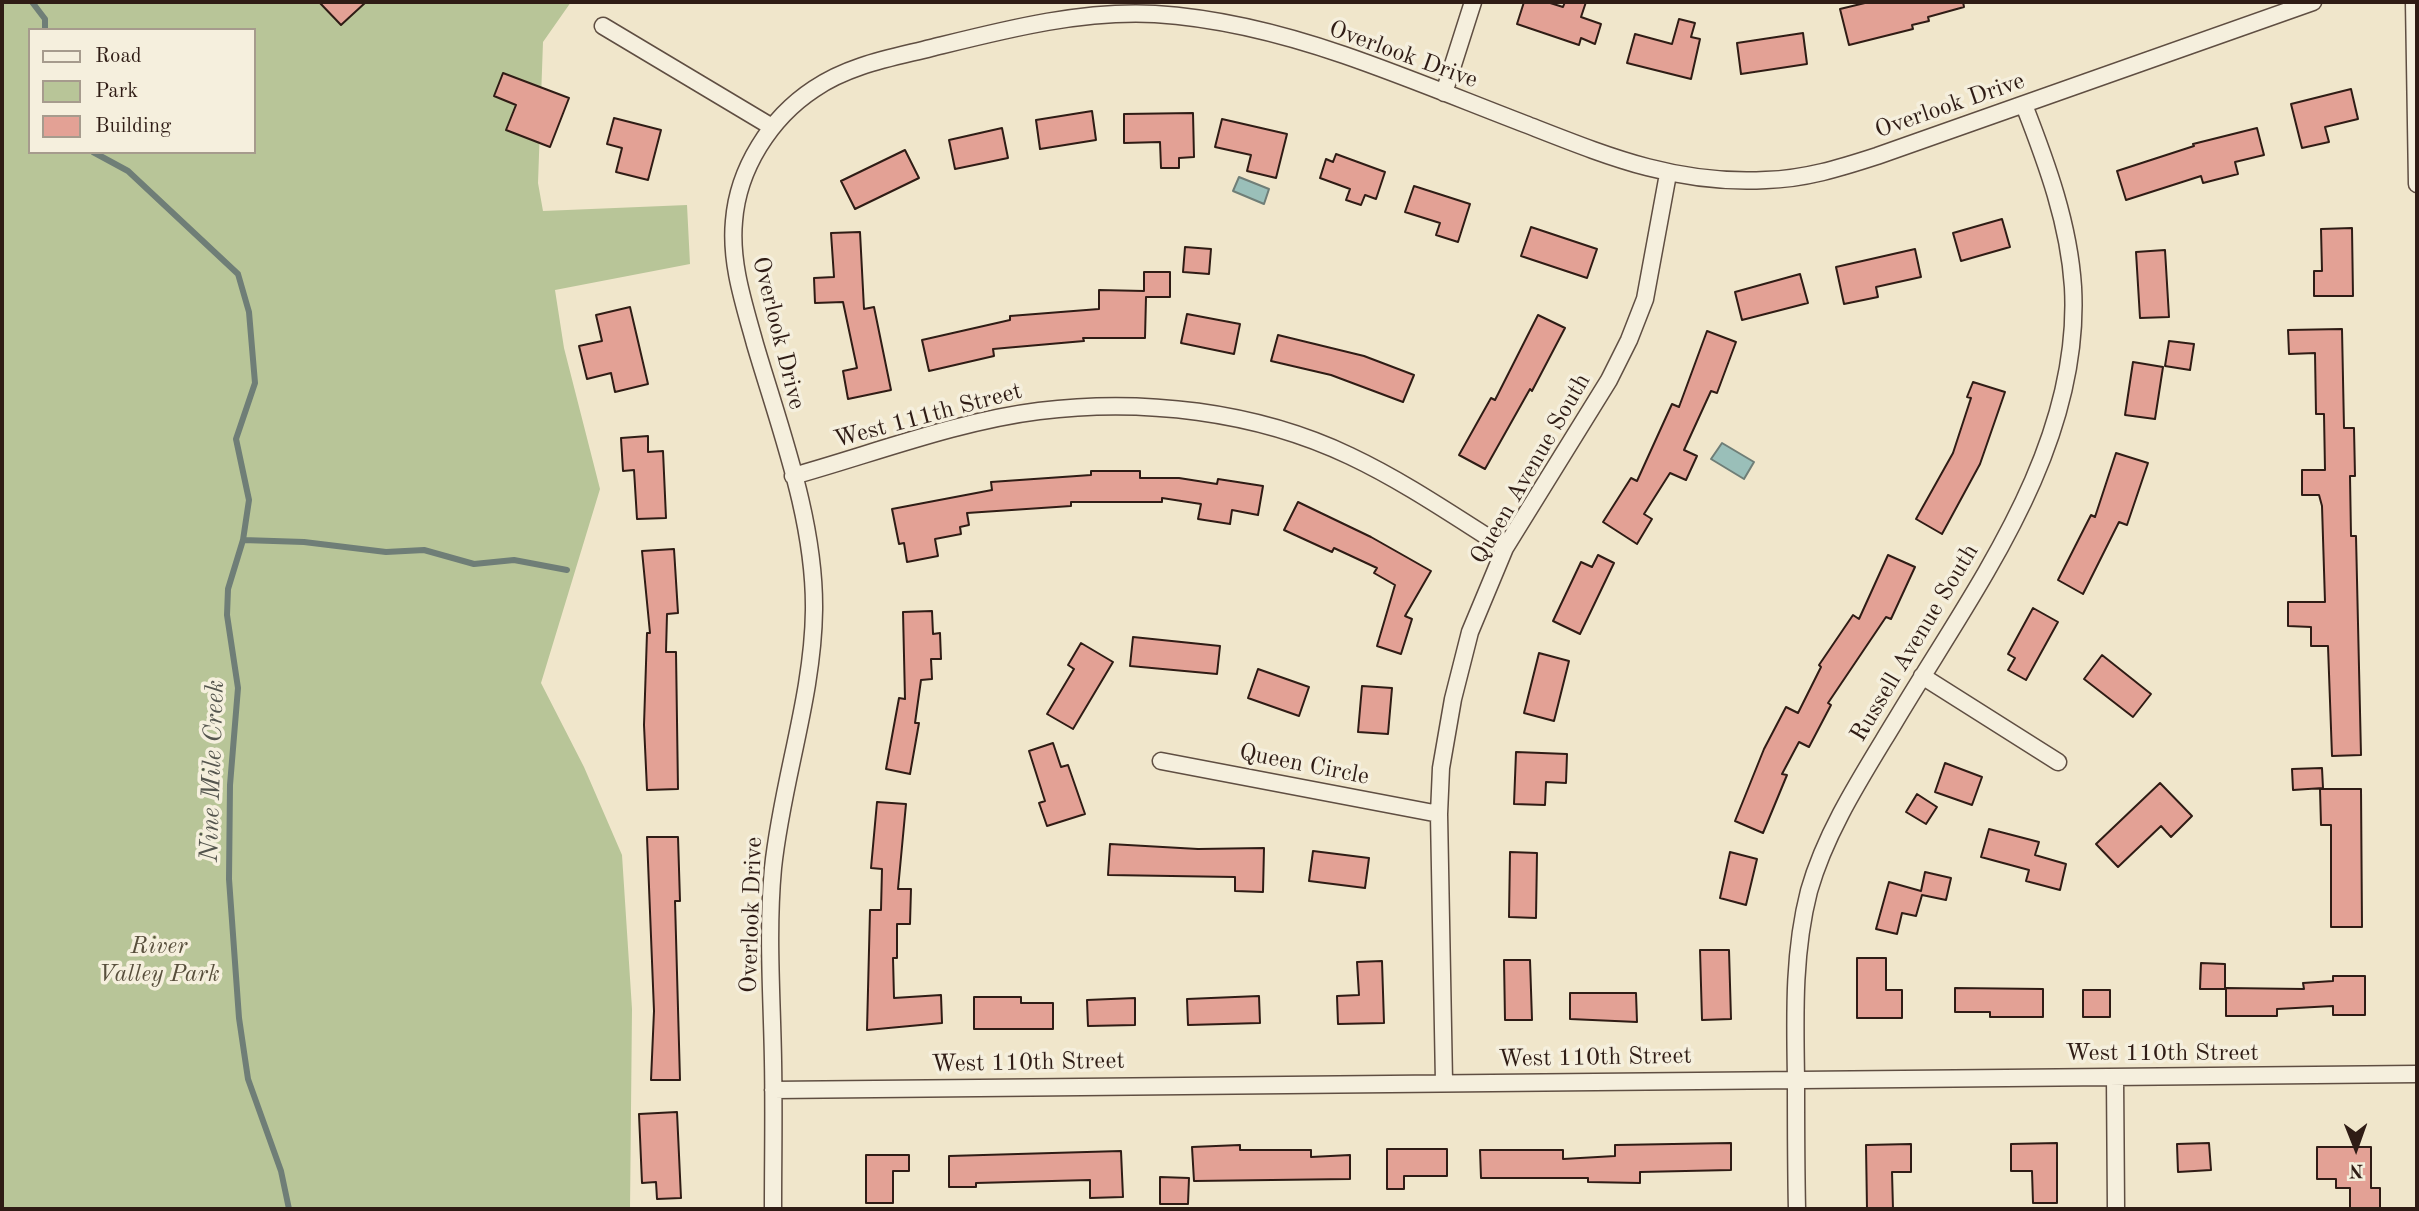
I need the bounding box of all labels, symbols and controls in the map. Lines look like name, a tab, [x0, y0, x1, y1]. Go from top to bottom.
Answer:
street label: Overlook Drive	[1325, 15, 1481, 95]
legend	[28, 28, 256, 154]
text: Road	[95, 46, 142, 67]
street label: Overlook Drive	[1871, 67, 2029, 145]
text: Park	[95, 81, 138, 102]
text: Building	[95, 116, 171, 137]
street label: Overlook Drive	[745, 254, 811, 412]
street label: Queen Avenue South	[1465, 369, 1597, 569]
street label: West 111th Street	[831, 377, 1025, 455]
street label: Russell Avenue South	[1845, 539, 1985, 747]
water label: Nine Mile Creek	[194, 679, 232, 863]
street label: Queen Circle	[1237, 738, 1371, 792]
street label: Overlook Drive	[735, 836, 769, 994]
park label: River Valley Park	[98, 933, 220, 989]
street label: West 110th Street	[2065, 1040, 2259, 1068]
street label: West 110th Street	[1498, 1042, 1692, 1074]
street label: West 110th Street	[931, 1047, 1125, 1079]
north arrow	[2321, 1113, 2391, 1183]
text: N	[2349, 1160, 2364, 1179]

